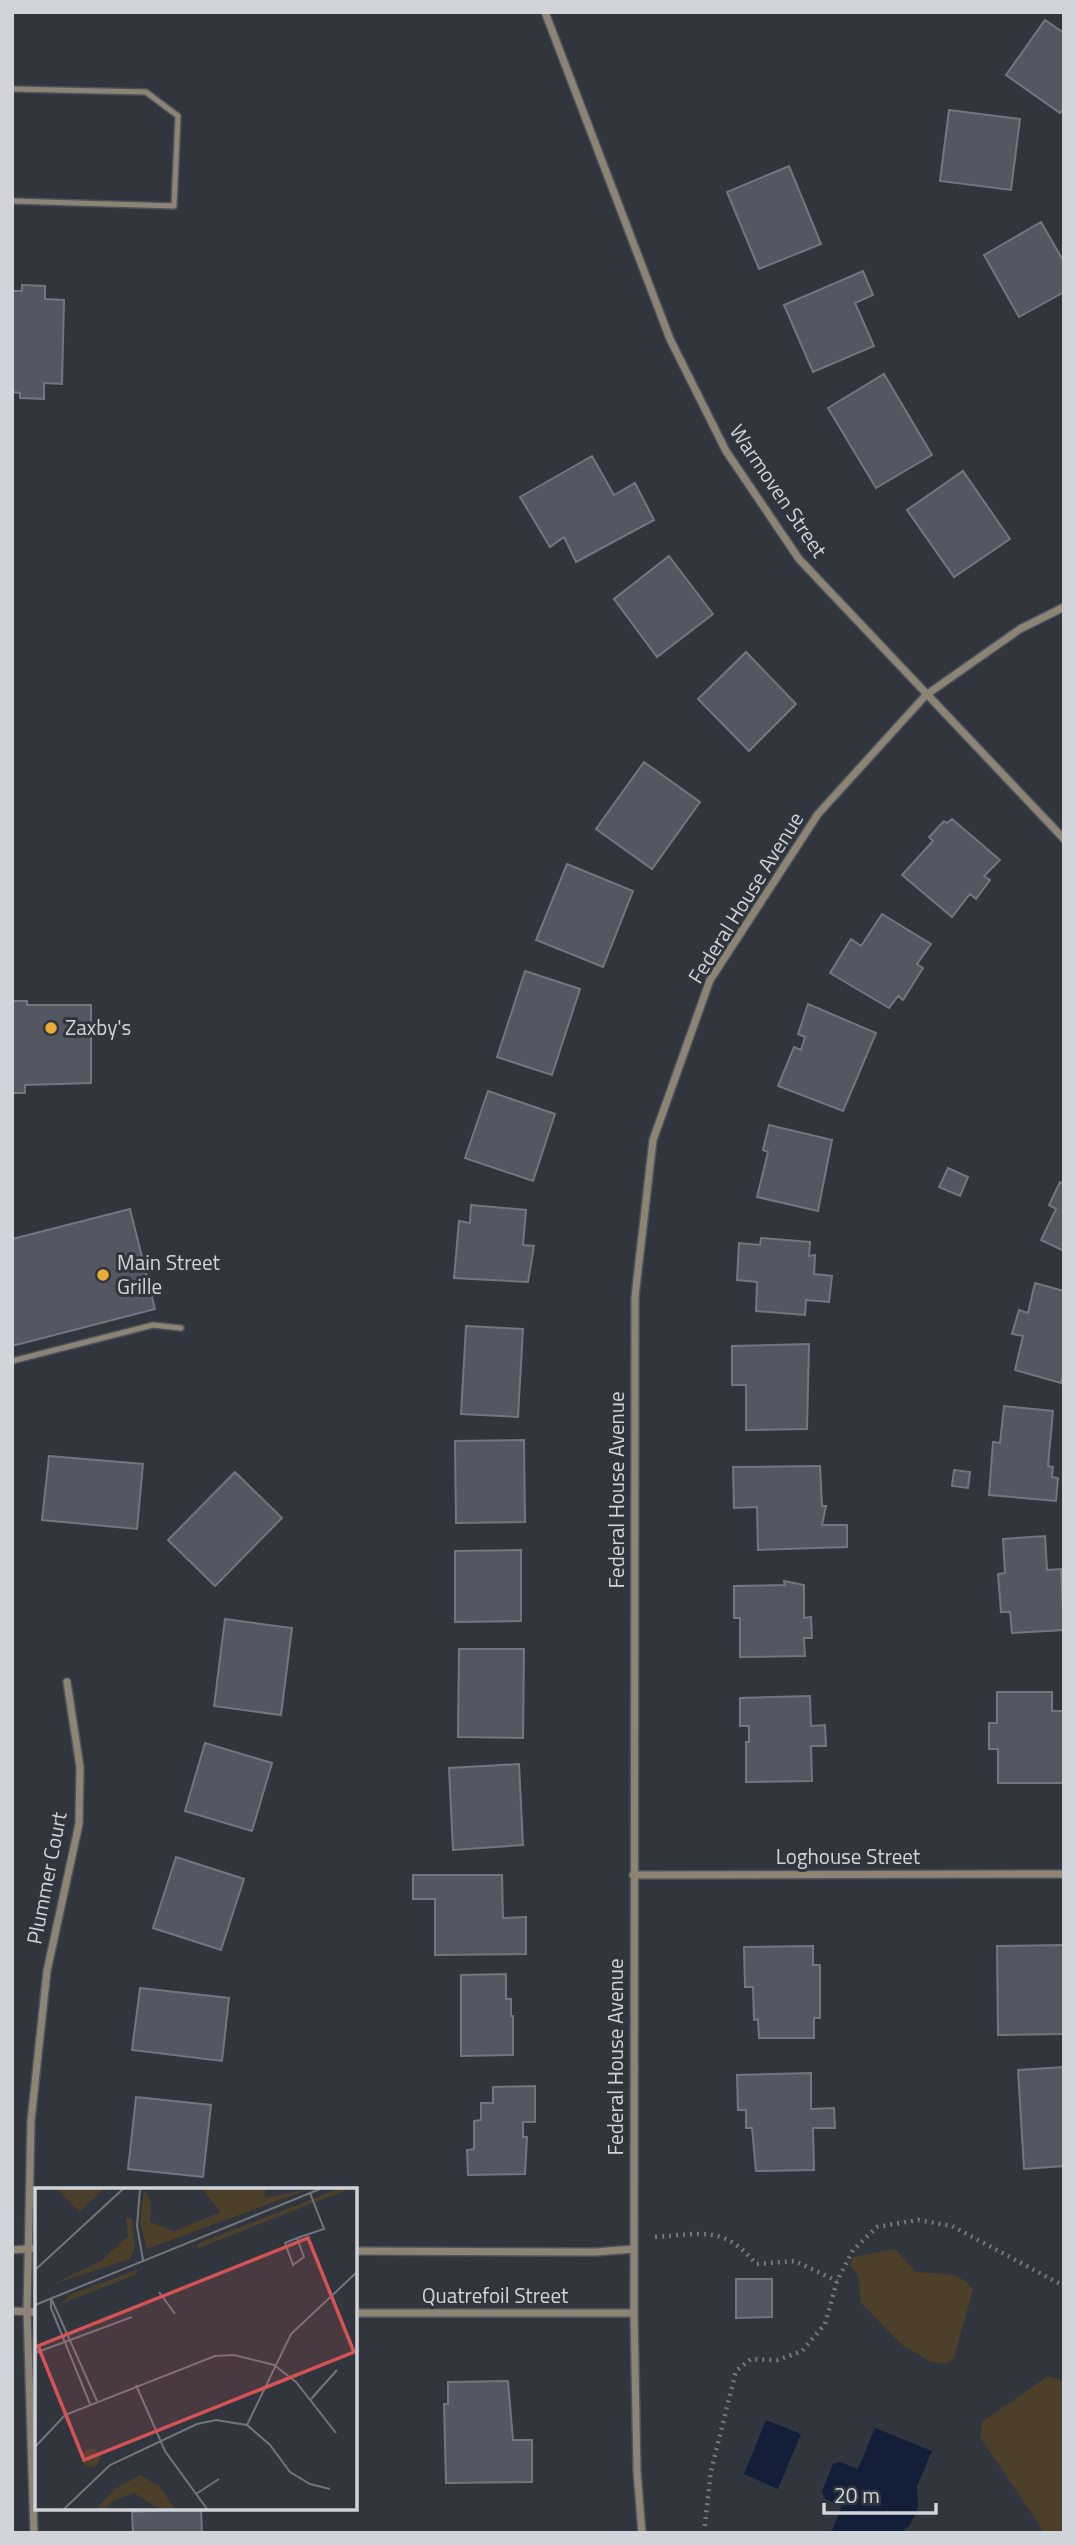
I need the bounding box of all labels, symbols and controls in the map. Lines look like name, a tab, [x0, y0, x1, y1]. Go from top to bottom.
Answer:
street label: Warmoven Street	[722, 417, 836, 564]
street label: Federal House Avenue	[679, 805, 811, 990]
place label: Zaxby's	[65, 1011, 131, 1043]
marker: Zaxby's	[43, 1020, 59, 1036]
place label: Main Street Grille	[117, 1246, 220, 1302]
marker: Main Street Grille	[95, 1267, 111, 1283]
street label: Federal House Avenue	[600, 1391, 632, 1589]
street label: Plummer Court	[18, 1808, 75, 1947]
street label: Loghouse Street	[776, 1840, 921, 1872]
street label: Federal House Avenue	[599, 1958, 631, 2156]
inset map	[35, 2188, 357, 2510]
street label: Quatrefoil Street	[422, 2279, 569, 2311]
scale bar	[824, 2472, 936, 2516]
text: 20 m	[834, 2479, 880, 2511]

